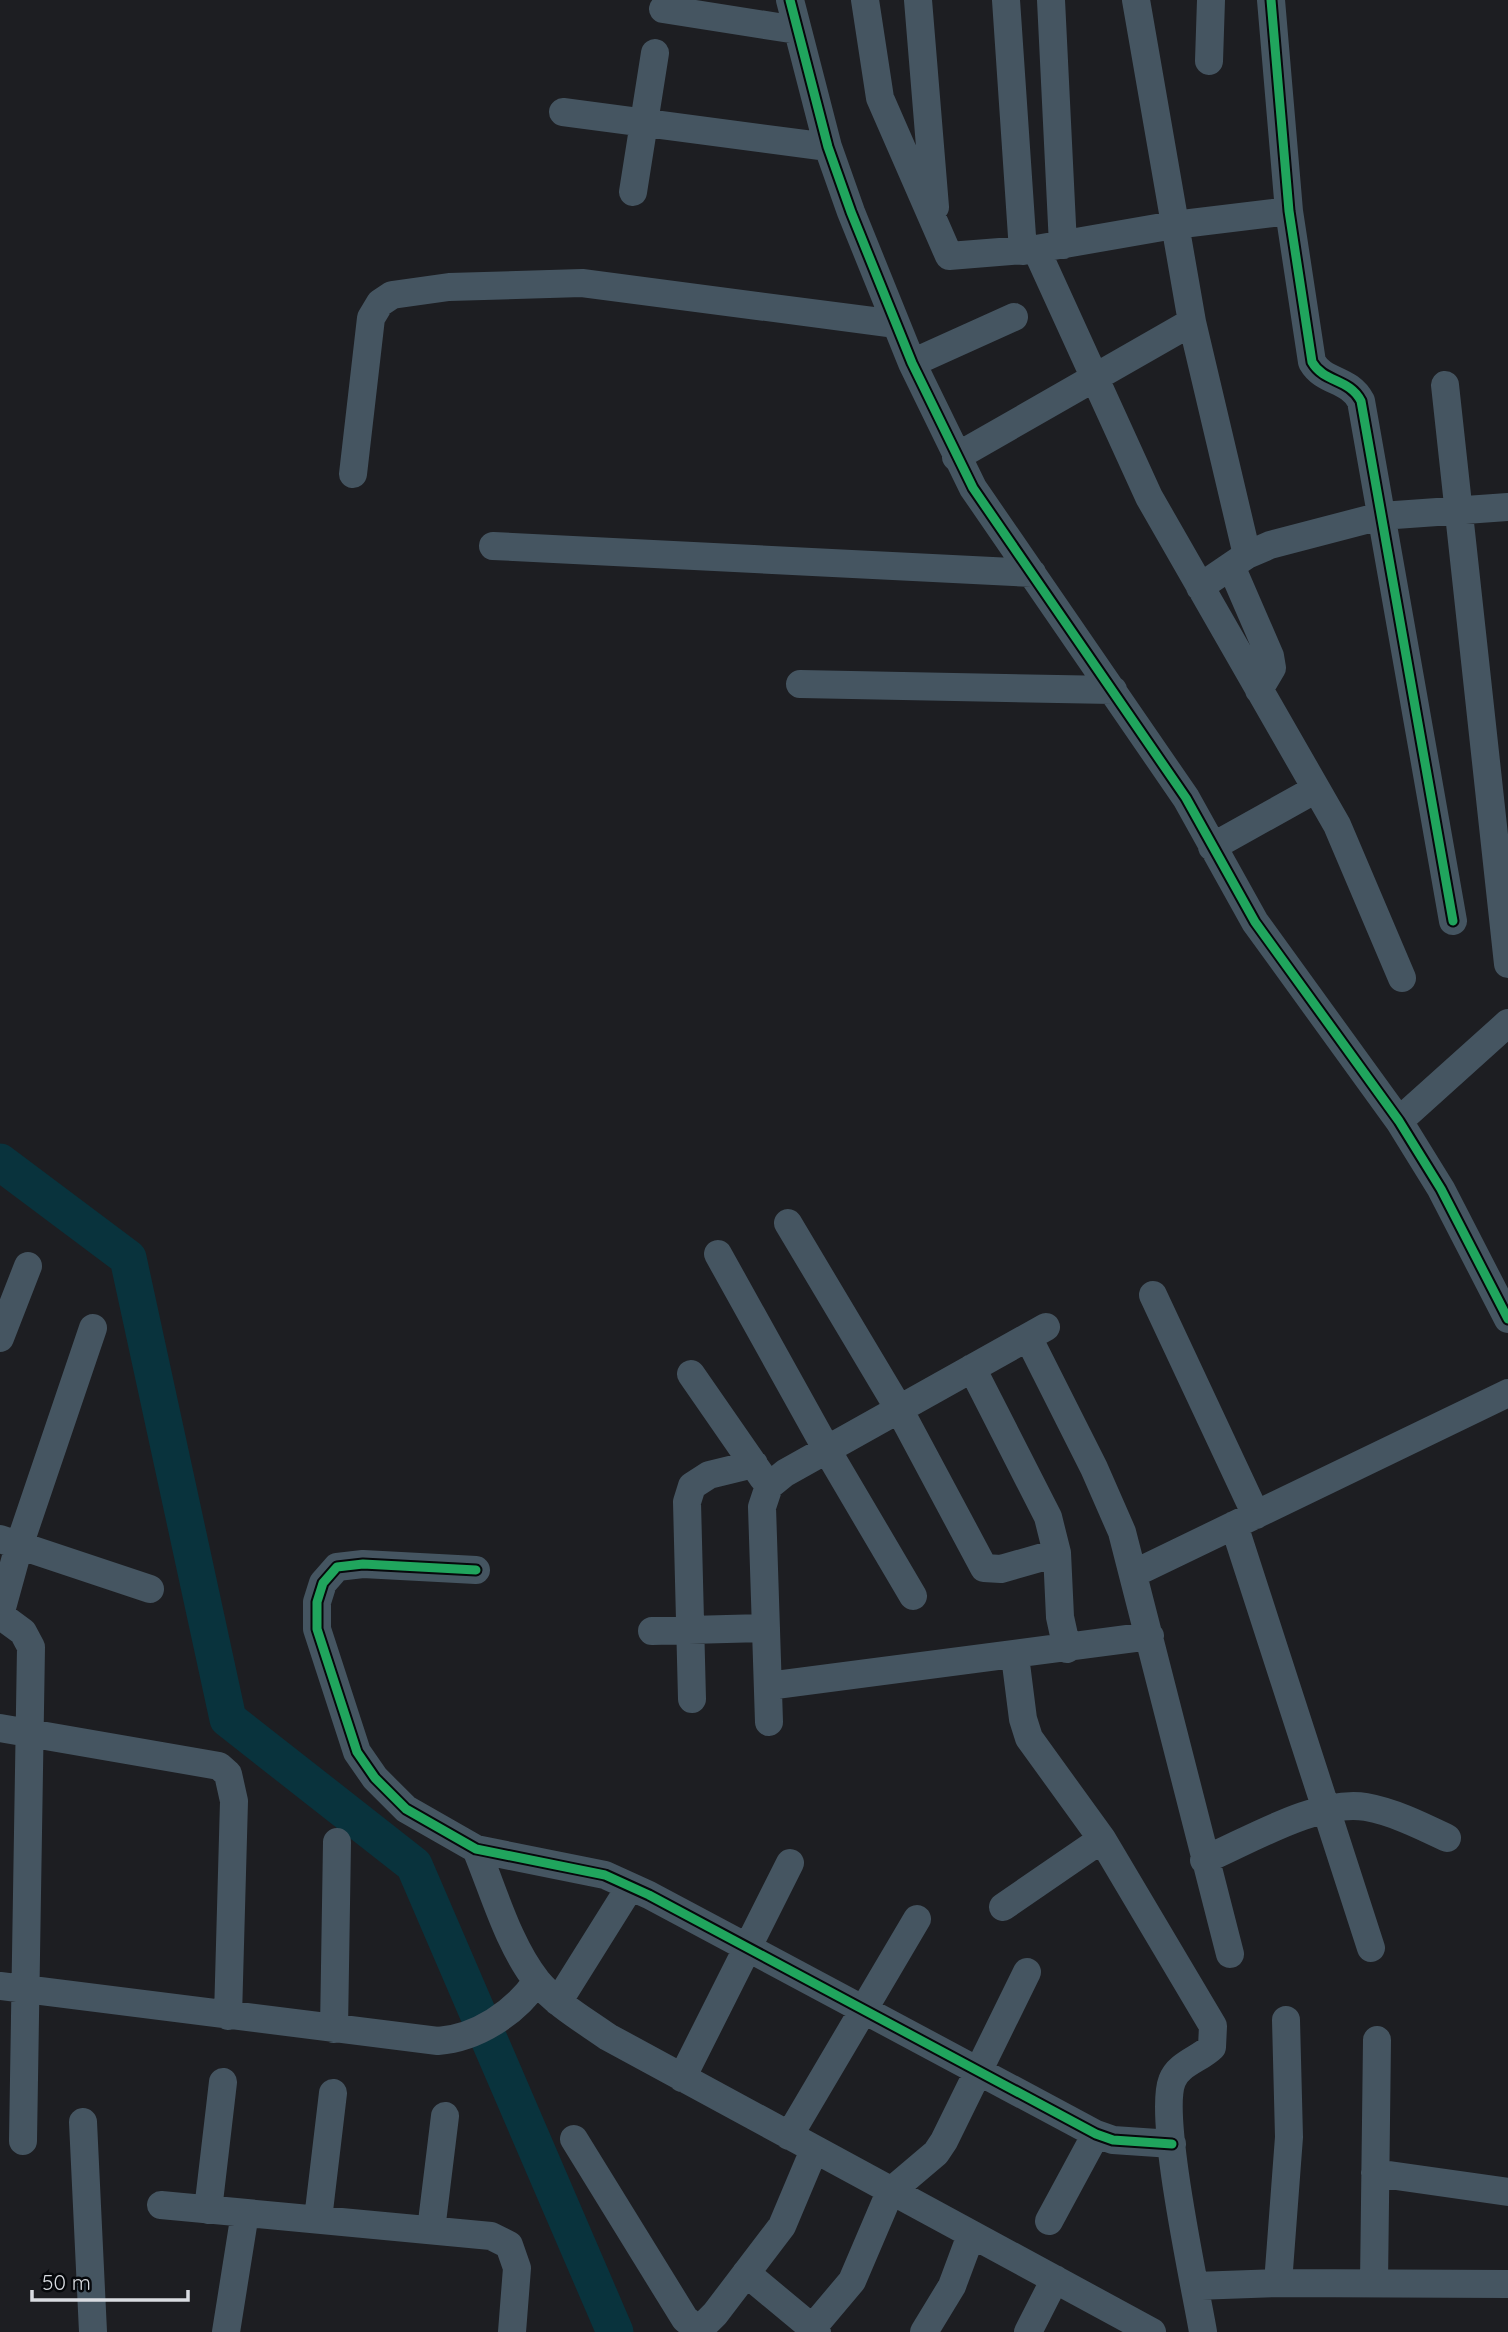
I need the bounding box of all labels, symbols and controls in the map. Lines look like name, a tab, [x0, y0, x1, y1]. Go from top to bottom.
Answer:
scale bar	[32, 2258, 187, 2302]
text: 50 m	[42, 2269, 91, 2295]

